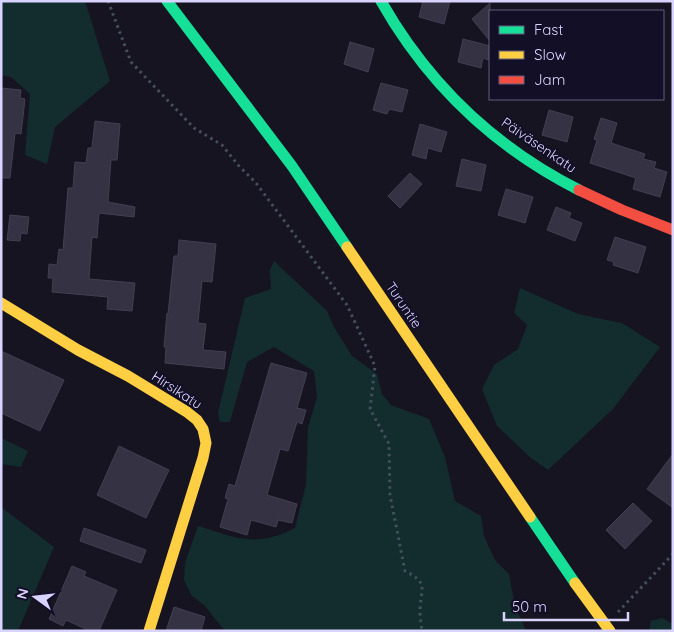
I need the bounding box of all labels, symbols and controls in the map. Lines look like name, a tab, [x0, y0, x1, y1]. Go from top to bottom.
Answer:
legend	[489, 10, 664, 100]
text: Fast	[534, 20, 563, 39]
text: Slow	[534, 45, 566, 64]
text: Jam	[534, 70, 565, 89]
street label: Päiväsenkatu	[498, 113, 580, 177]
street label: Turuntie	[382, 278, 426, 332]
street label: Hirsikatu	[148, 367, 206, 413]
north arrow	[10, 572, 60, 622]
text: N	[12, 586, 32, 601]
scale bar	[504, 590, 628, 622]
text: 50 m	[512, 597, 547, 616]

